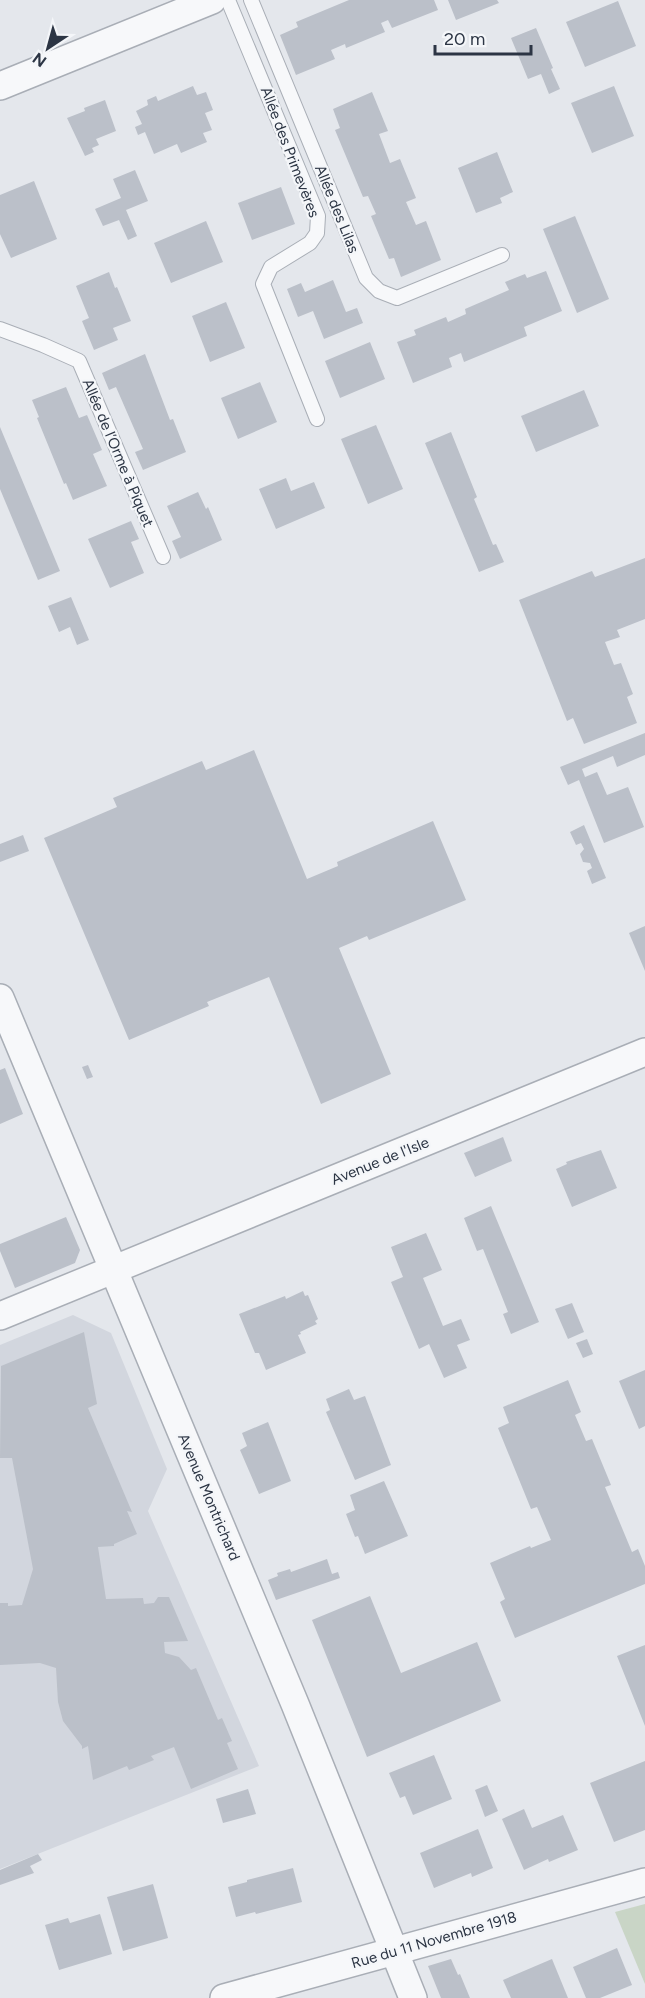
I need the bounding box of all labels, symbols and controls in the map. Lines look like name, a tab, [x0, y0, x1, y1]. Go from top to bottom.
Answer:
north arrow	[18, 18, 78, 78]
scale bar	[435, 18, 531, 56]
text: 20 m	[444, 28, 485, 50]
text: N	[29, 48, 50, 71]
street label: Allée des Primevères	[257, 84, 323, 220]
street label: Allée des Lilas	[311, 162, 363, 256]
street label: Allée de l’Orme à Piquet	[79, 376, 158, 530]
street label: Avenue de l'Isle	[328, 1133, 432, 1189]
street label: Avenue Montrichard	[174, 1431, 244, 1563]
street label: Rue du 11 Novembre 1918	[349, 1908, 519, 1972]

